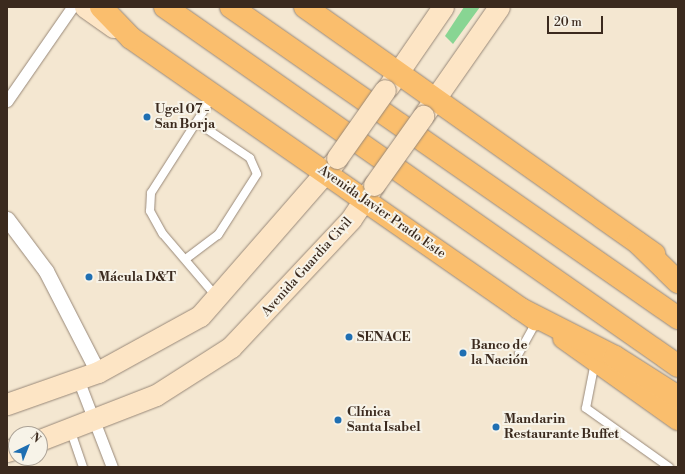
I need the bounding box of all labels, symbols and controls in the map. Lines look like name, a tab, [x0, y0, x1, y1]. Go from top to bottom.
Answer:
scale bar	[549, 8, 605, 34]
text: 20 m	[554, 15, 582, 30]
place label: Ugel 07 - San Borja	[155, 102, 215, 133]
marker: Ugel 07 - San Borja	[142, 112, 152, 122]
street label: Avenida Javier Prado Este	[315, 162, 449, 262]
street label: Avenida Guardia Civil	[258, 214, 356, 320]
place label: Mácula D&T	[98, 269, 176, 285]
marker: Mácula D&T	[83, 271, 95, 283]
place label: SENACE	[357, 329, 411, 345]
marker: SENACE	[344, 332, 354, 342]
place label: Banco de la Nación	[471, 338, 528, 369]
marker: Banco de la Nación	[458, 348, 468, 358]
place label: Clínica Santa Isabel	[347, 405, 421, 436]
place label: Mandarin Restaurante Buffet	[504, 412, 619, 443]
marker: Clínica Santa Isabel	[332, 414, 344, 426]
marker: Mandarin Restaurante Buffet	[491, 422, 501, 432]
north arrow	[8, 426, 48, 466]
text: N	[28, 430, 43, 446]

